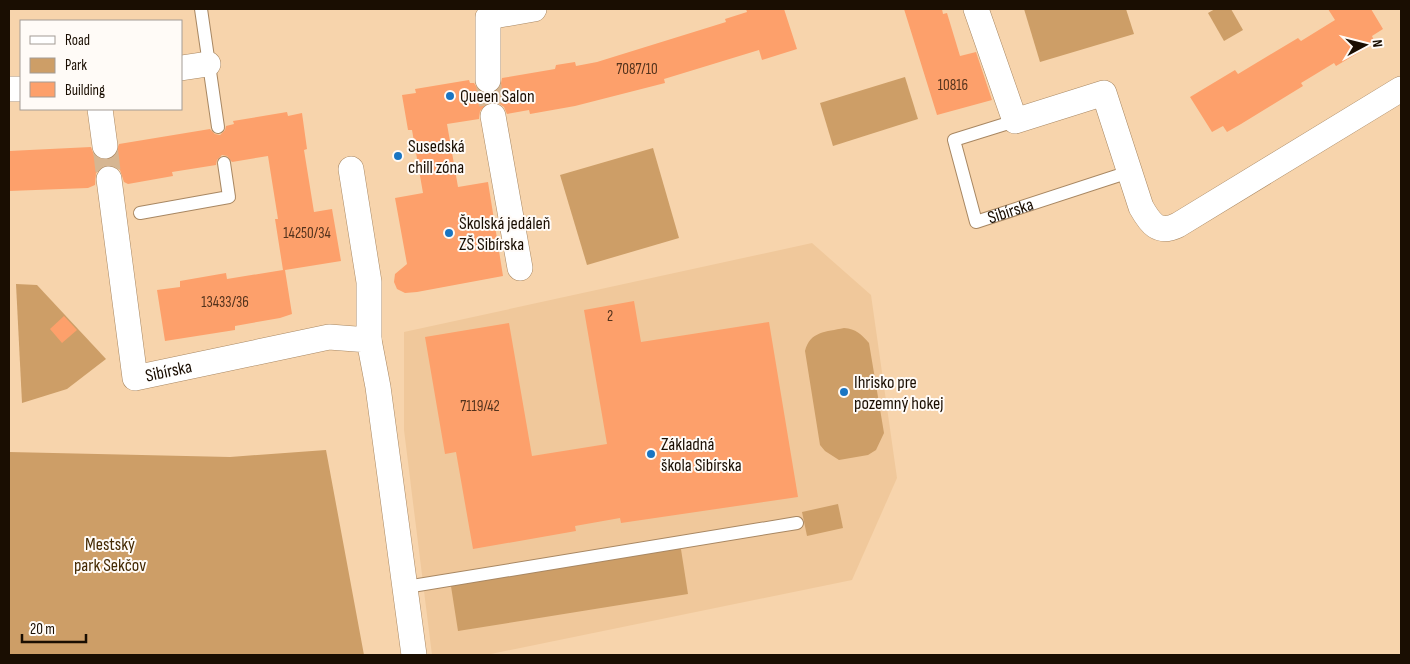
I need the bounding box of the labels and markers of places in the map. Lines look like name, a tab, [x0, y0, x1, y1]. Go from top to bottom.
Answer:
place label: Queen Salon	[460, 86, 535, 107]
marker: Queen Salon	[444, 90, 456, 102]
place label: Susedská chill zóna	[408, 136, 465, 178]
marker: Susedská chill zóna	[392, 150, 404, 162]
place label: Školská jedáleň ZŠ Sibírska	[459, 213, 550, 255]
marker: Školská jedáleň ZŠ Sibírska	[443, 227, 455, 239]
place label: Ihrisko pre pozemný hokej	[854, 372, 943, 414]
marker: Ihrisko pre pozemný hokej	[838, 386, 850, 398]
place label: Základná škola Sibírska	[661, 434, 742, 476]
marker: Základná škola Sibírska	[645, 448, 657, 460]

